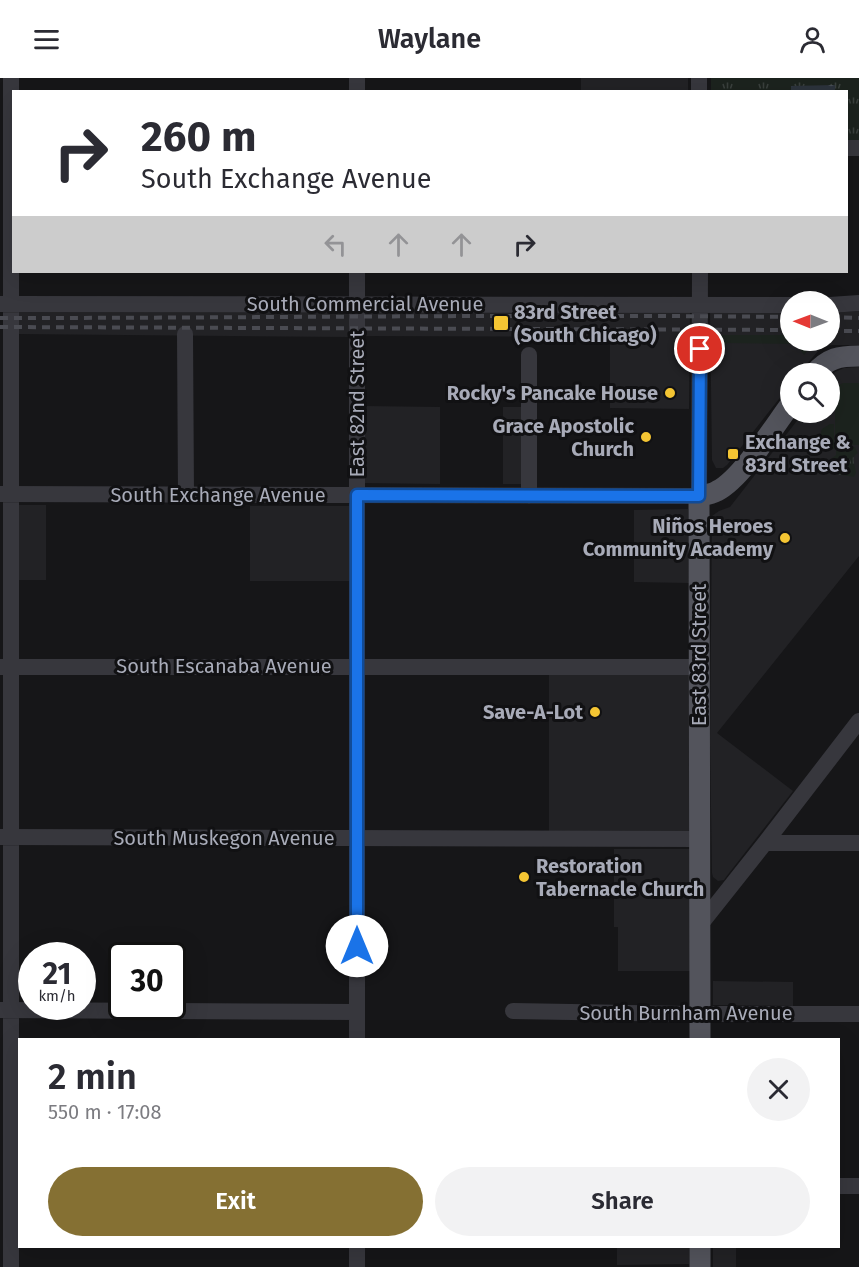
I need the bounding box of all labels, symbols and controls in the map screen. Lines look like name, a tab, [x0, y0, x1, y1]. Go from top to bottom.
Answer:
icon: menu	[30, 23, 63, 56]
text: Waylane	[378, 23, 481, 55]
icon: person	[796, 23, 829, 56]
text: 260 m	[141, 112, 256, 162]
icon: right	[42, 114, 120, 192]
text: South Exchange Avenue	[141, 163, 432, 195]
icon: left	[319, 228, 352, 261]
icon: ahead	[382, 228, 415, 261]
icon: ahead	[445, 228, 478, 261]
icon: right	[508, 228, 541, 261]
north arrow	[780, 291, 840, 351]
map controls	[780, 291, 840, 423]
street label: South Commercial Avenue	[247, 292, 483, 316]
place label: 83rd Street (South Chicago)	[514, 300, 657, 347]
marker: 83rd Street (South Chicago)	[492, 314, 510, 332]
pin	[674, 323, 725, 374]
street label: East 82nd Street	[345, 330, 369, 477]
icon: arrive	[683, 332, 716, 365]
button: search	[780, 363, 840, 423]
place label: Rocky's Pancake House	[447, 381, 658, 405]
marker: Rocky's Pancake House	[663, 386, 677, 400]
place label: Grace Apostolic Church	[493, 414, 634, 461]
marker: Grace Apostolic Church	[639, 430, 653, 444]
place label: Exchange & 83rd Street	[745, 430, 851, 477]
marker: Exchange & 83rd Street	[726, 447, 740, 461]
street label: South Exchange Avenue	[110, 483, 326, 507]
place label: Niños Heroes Community Academy	[583, 514, 774, 561]
marker: Niños Heroes Community Academy	[778, 531, 792, 545]
street label: East 83rd Street	[687, 583, 711, 726]
street label: South Escanaba Avenue	[116, 654, 332, 678]
place label: Save-A-Lot	[483, 700, 583, 724]
marker: Save-A-Lot	[588, 705, 602, 719]
street label: South Muskegon Avenue	[113, 826, 335, 850]
place label: Restoration Tabernacle Church	[536, 854, 704, 901]
marker: Restoration Tabernacle Church	[517, 870, 531, 884]
position arrow	[325, 914, 389, 978]
speed limit sign: 30	[108, 942, 186, 1020]
text: 21	[43, 956, 71, 992]
text: km/h	[38, 987, 76, 1005]
street label: South Burnham Avenue	[579, 1001, 793, 1025]
text: 2 min	[48, 1055, 137, 1099]
button: close	[747, 1058, 810, 1121]
text: 550 m · 17:08	[48, 1100, 161, 1124]
button: Exit	[48, 1167, 423, 1236]
button: Share	[435, 1167, 810, 1236]

